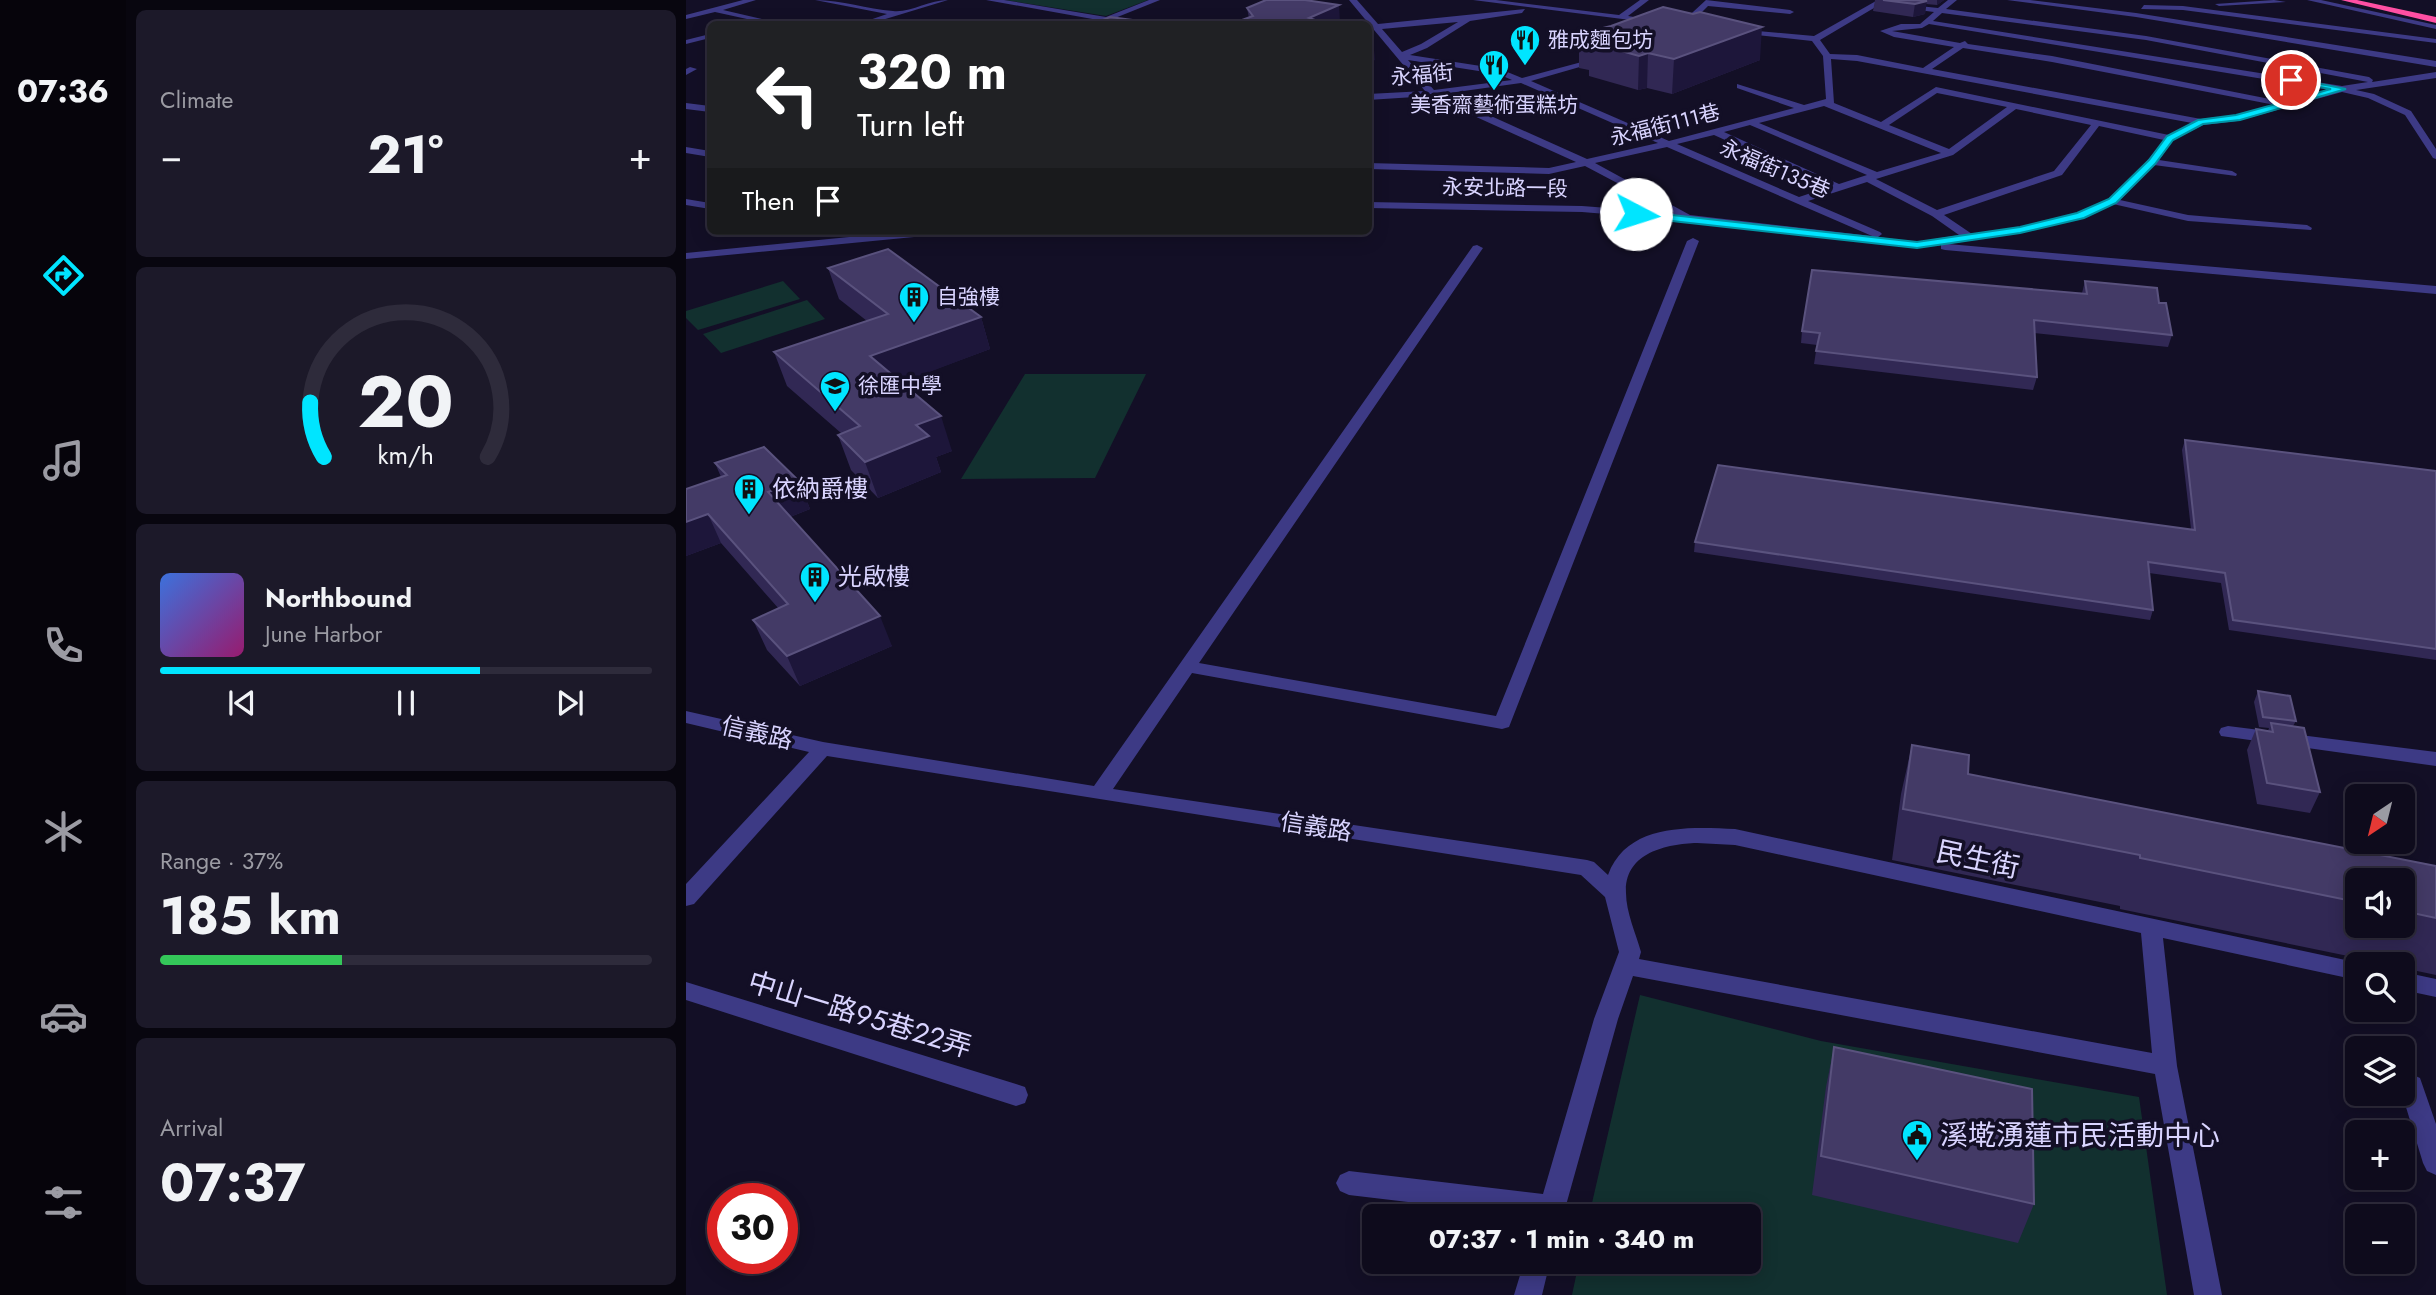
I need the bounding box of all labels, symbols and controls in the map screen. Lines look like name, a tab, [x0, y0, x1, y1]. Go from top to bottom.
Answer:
restaurant icon: 雅成麵包坊	[1508, 23, 1542, 67]
place label: 雅成麵包坊	[1548, 25, 1653, 55]
text: 320 m	[857, 37, 1007, 107]
restaurant icon: 美香齋藝術蛋糕坊	[1477, 48, 1511, 92]
icon: left	[742, 49, 833, 140]
pin	[2261, 50, 2321, 110]
street label: 永福街	[1389, 57, 1455, 93]
icon: arrive	[2272, 61, 2310, 99]
text: 07:36	[17, 68, 109, 114]
text: Climate	[160, 83, 233, 117]
place label: 美香齋藝術蛋糕坊	[1410, 90, 1578, 120]
street label: 永福街111巷	[1607, 97, 1723, 153]
text: Turn left	[857, 102, 964, 148]
text: 21°	[368, 117, 444, 193]
text: −	[160, 128, 182, 183]
text: +	[629, 128, 652, 183]
street label: 永福街135巷	[1715, 132, 1835, 206]
street label: 永安北路一段	[1442, 172, 1568, 204]
position arrow	[1599, 177, 1673, 251]
text: Then	[742, 182, 795, 220]
icon: arrive	[809, 182, 847, 220]
icon: directions	[39, 251, 88, 300]
building icon: 自強樓	[897, 280, 931, 324]
place label: 自強樓	[937, 282, 1000, 312]
text: 20	[358, 349, 454, 454]
school or university icon: 徐匯中學	[818, 369, 852, 413]
place label: 徐匯中學	[858, 371, 942, 401]
icon: music	[39, 436, 88, 485]
text: km/h	[378, 436, 434, 472]
place label: 依納爵樓	[772, 471, 868, 506]
building icon: 依納爵樓	[732, 472, 766, 516]
place label: 光啟樓	[838, 559, 910, 594]
building icon: 光啟樓	[798, 560, 832, 604]
text: Northbound	[265, 579, 412, 617]
text: June Harbor	[265, 617, 382, 651]
icon: phone	[39, 621, 88, 670]
icon: previous	[223, 684, 261, 722]
icon: pause	[387, 684, 425, 722]
icon: next	[551, 684, 589, 722]
street label: 信義路	[718, 707, 796, 758]
north arrow	[2345, 784, 2415, 854]
map controls	[2345, 784, 2415, 1274]
street label: 信義路	[1278, 804, 1354, 849]
icon: climate	[39, 807, 88, 856]
street label: 民生街	[1933, 831, 2023, 888]
text: Range · 37%	[160, 844, 283, 878]
button: sound	[2345, 868, 2415, 938]
text: 185 km	[160, 878, 341, 954]
button: search	[2345, 952, 2415, 1022]
street label: 中山一路95巷22弄	[743, 961, 977, 1068]
icon: car	[39, 992, 88, 1041]
button: layers	[2345, 1036, 2415, 1106]
text: Arrival	[160, 1111, 223, 1145]
place label: 溪墘湧蓮市民活動中心	[1940, 1115, 2220, 1156]
public building icon: 溪墘湧蓮市民活動中心	[1900, 1118, 1934, 1162]
button: +	[2345, 1120, 2415, 1190]
text: 07:37	[160, 1145, 305, 1221]
icon: filters	[39, 1178, 88, 1227]
speed limit sign: 30	[707, 1183, 798, 1274]
button: −	[2345, 1204, 2415, 1274]
text: 07:37 · 1 min · 340 m	[1429, 1220, 1694, 1258]

